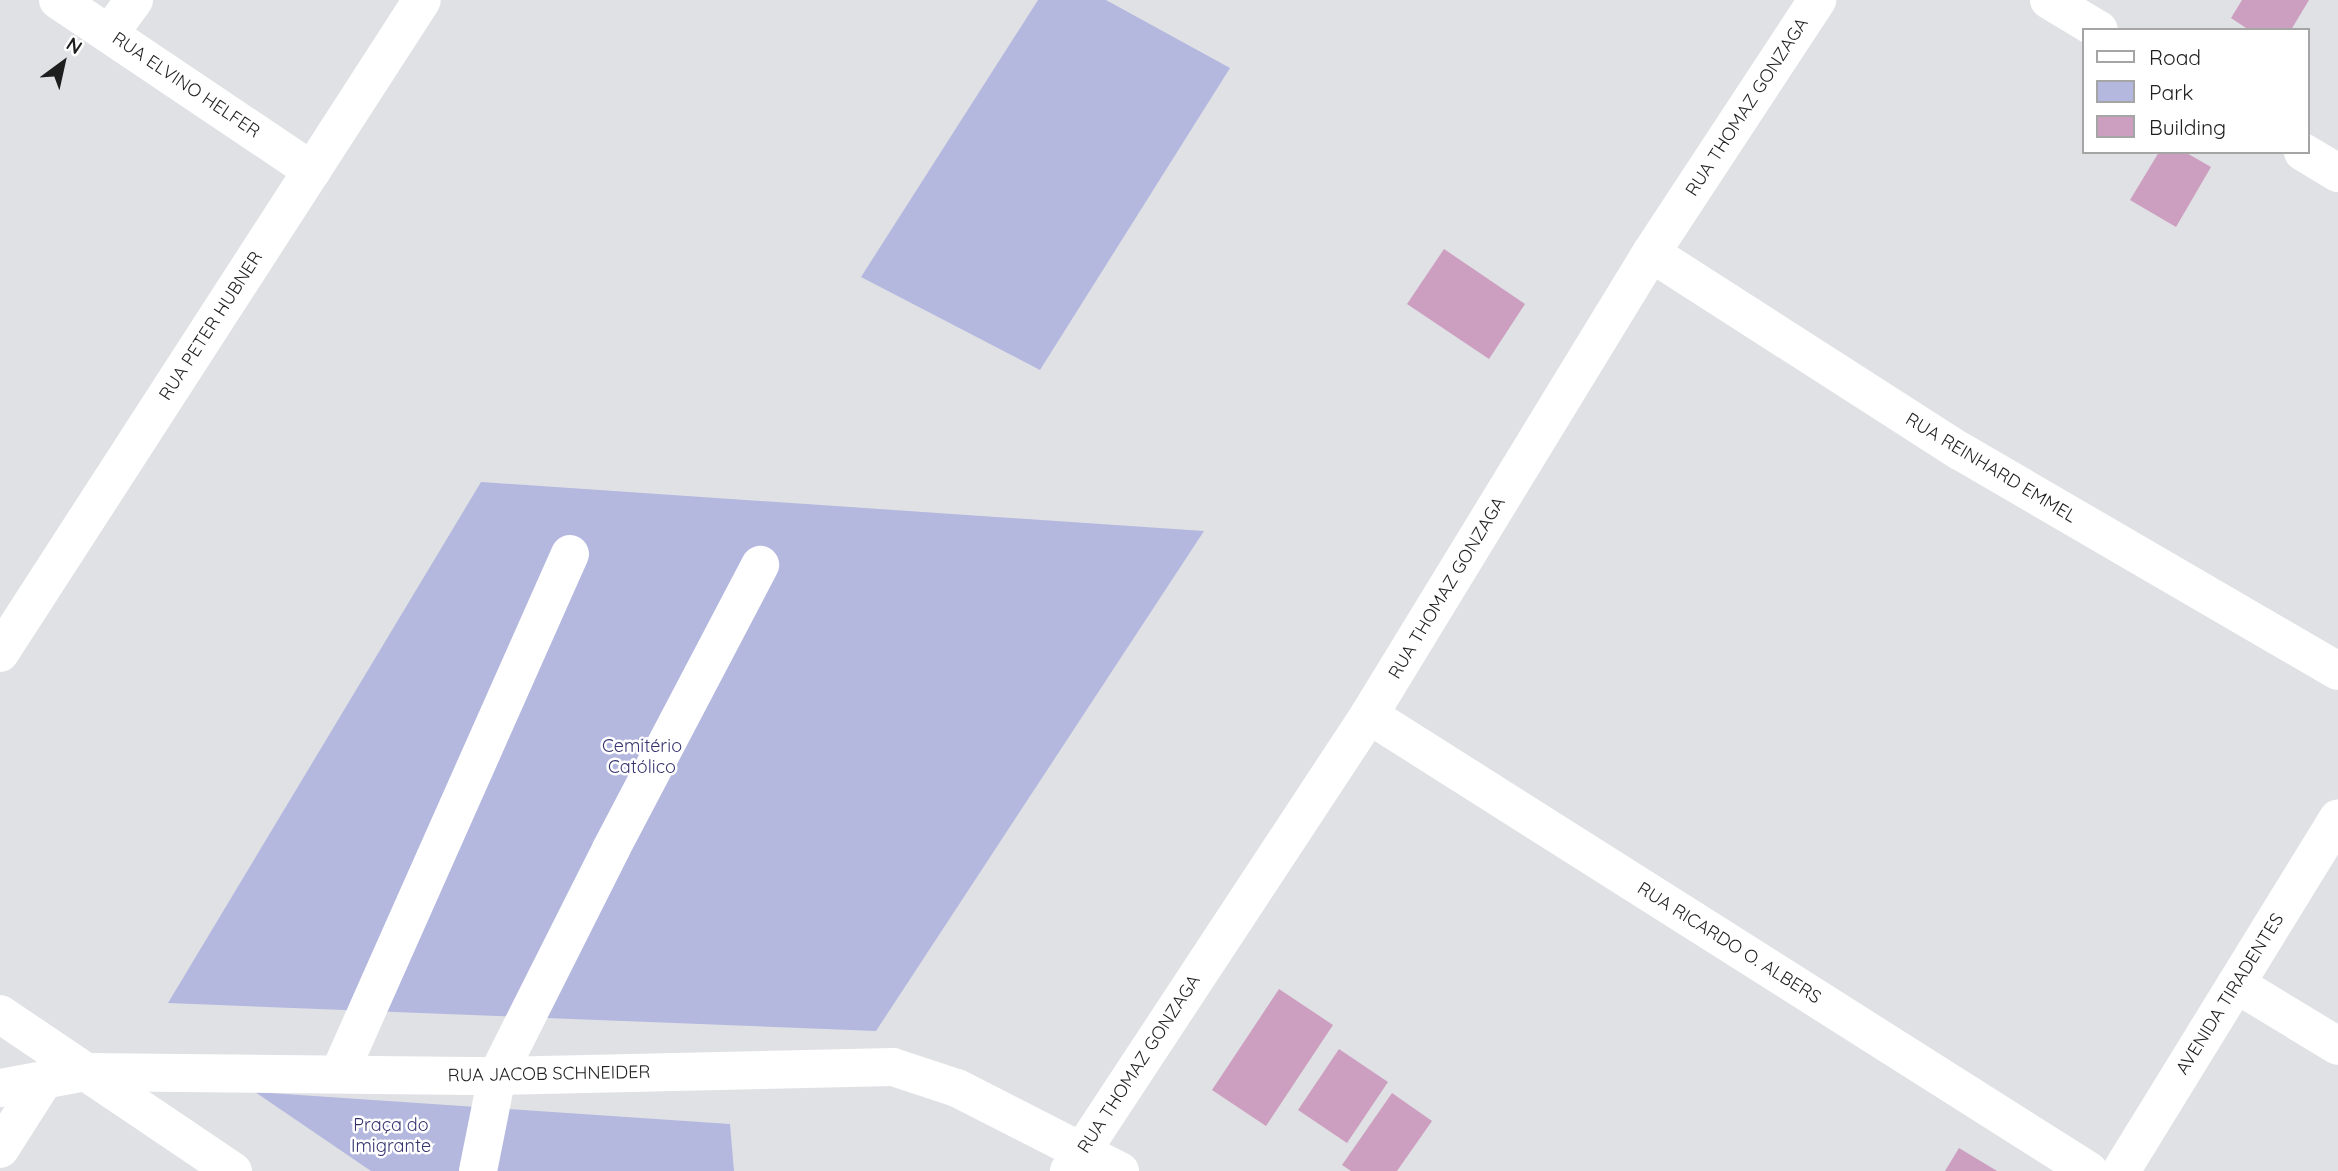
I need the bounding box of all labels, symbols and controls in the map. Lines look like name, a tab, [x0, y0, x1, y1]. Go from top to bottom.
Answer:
street label: RUA THOMAZ GONZAGA	[1681, 14, 1813, 200]
north arrow	[28, 28, 98, 98]
street label: RUA ELVINO HELFER	[108, 28, 264, 142]
legend	[2082, 28, 2310, 154]
text: N	[62, 32, 87, 59]
text: Road	[2149, 44, 2201, 70]
text: Park	[2149, 79, 2193, 105]
text: Building	[2149, 114, 2226, 140]
street label: RUA PETER HUBNER	[155, 248, 267, 404]
street label: RUA REINHARD EMMEL	[1902, 408, 2080, 528]
street label: RUA THOMAZ GONZAGA	[1384, 493, 1510, 683]
park label: Cemitério Católico	[602, 736, 682, 778]
street label: RUA RICARDO O. ALBERS	[1633, 878, 1825, 1008]
street label: AVENIDA TIRADENTES	[2172, 910, 2288, 1078]
street label: RUA THOMAZ GONZAGA	[1073, 971, 1205, 1157]
street label: RUA JACOB SCHNEIDER	[447, 1061, 651, 1087]
park label: Praça do Imigrante	[351, 1115, 431, 1158]

